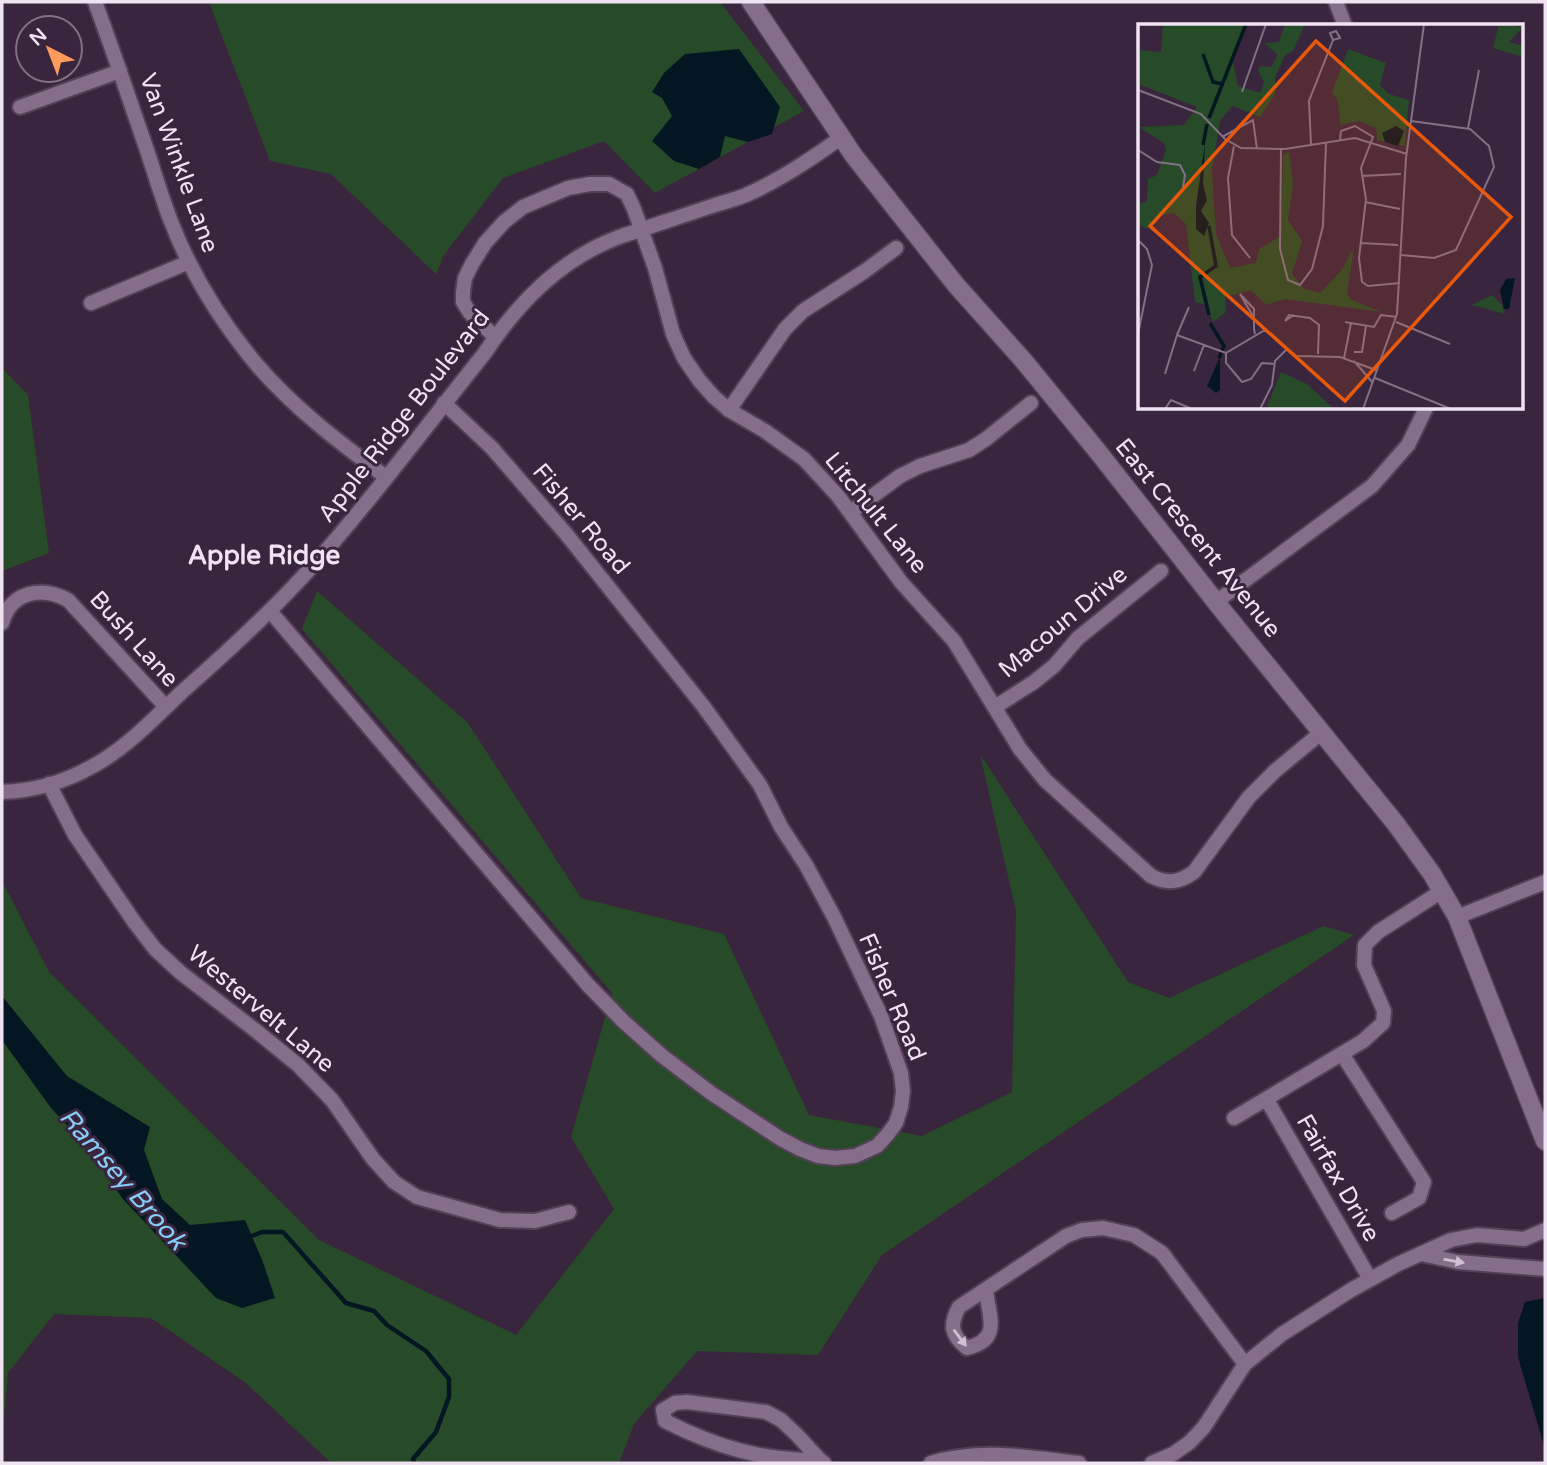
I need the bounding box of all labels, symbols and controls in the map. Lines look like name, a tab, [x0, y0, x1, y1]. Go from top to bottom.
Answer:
north arrow	[14, 14, 84, 84]
text: N	[25, 24, 51, 50]
inset map	[1138, 24, 1522, 410]
street label: Van Winkle Lane	[133, 69, 225, 257]
street label: Apple Ridge Boulevard	[312, 304, 496, 528]
street label: East Crescent Avenue	[1109, 433, 1287, 643]
street label: Litchult Lane	[818, 447, 934, 579]
street label: Fisher Road	[526, 458, 636, 580]
district label: Apple Ridge	[188, 540, 341, 571]
street label: Macoun Drive	[993, 560, 1133, 684]
street label: Bush Lane	[83, 585, 185, 693]
street label: Fisher Road	[852, 929, 932, 1065]
street label: Westervelt Lane	[182, 939, 340, 1079]
water label: Ramsey Brook	[53, 1102, 194, 1258]
street label: Fairfax Drive	[1290, 1109, 1386, 1247]
one-way arrow	[1443, 1256, 1465, 1267]
one-way arrow	[953, 1328, 967, 1347]

